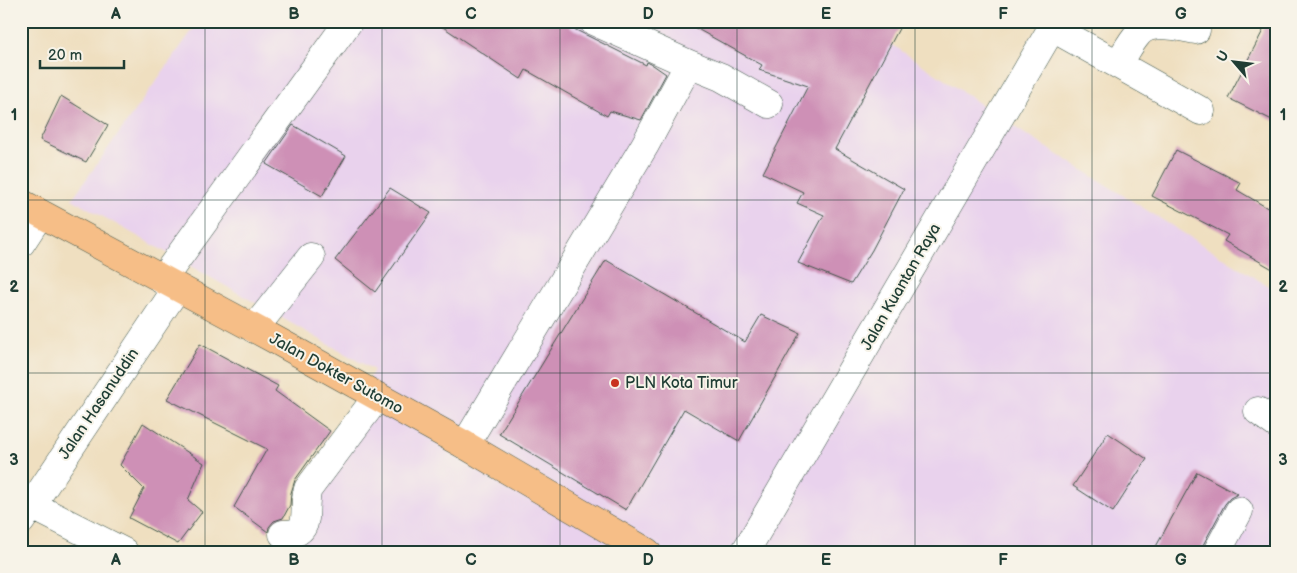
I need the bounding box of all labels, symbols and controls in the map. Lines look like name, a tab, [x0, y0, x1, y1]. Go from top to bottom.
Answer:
text: A	[110, 5, 121, 24]
text: B	[288, 5, 300, 24]
text: C	[465, 5, 477, 24]
text: D	[642, 5, 654, 24]
text: E	[821, 5, 831, 24]
text: F	[998, 5, 1008, 24]
text: G	[1175, 5, 1187, 24]
scale bar	[40, 38, 124, 70]
north arrow	[1210, 38, 1260, 88]
text: 20 m	[48, 46, 82, 65]
text: U	[1213, 48, 1233, 65]
text: 1	[11, 106, 17, 125]
text: 1	[1280, 106, 1286, 125]
street label: Jalan Kuantan Raya	[857, 220, 945, 354]
text: 2	[9, 278, 19, 297]
text: 2	[1278, 278, 1288, 297]
street label: Jalan Dokter Sutomo	[266, 329, 406, 419]
street label: Jalan Hasanuddin	[55, 345, 143, 463]
place label: PLN Kota Timur	[625, 374, 738, 393]
marker: PLN Kota Timur	[609, 377, 621, 389]
text: 3	[9, 451, 19, 470]
text: 3	[1278, 451, 1288, 470]
text: A	[110, 551, 121, 570]
text: B	[288, 551, 300, 570]
text: C	[465, 551, 477, 570]
text: D	[642, 551, 654, 570]
text: E	[821, 551, 831, 570]
text: F	[998, 551, 1008, 570]
text: G	[1175, 551, 1187, 570]

